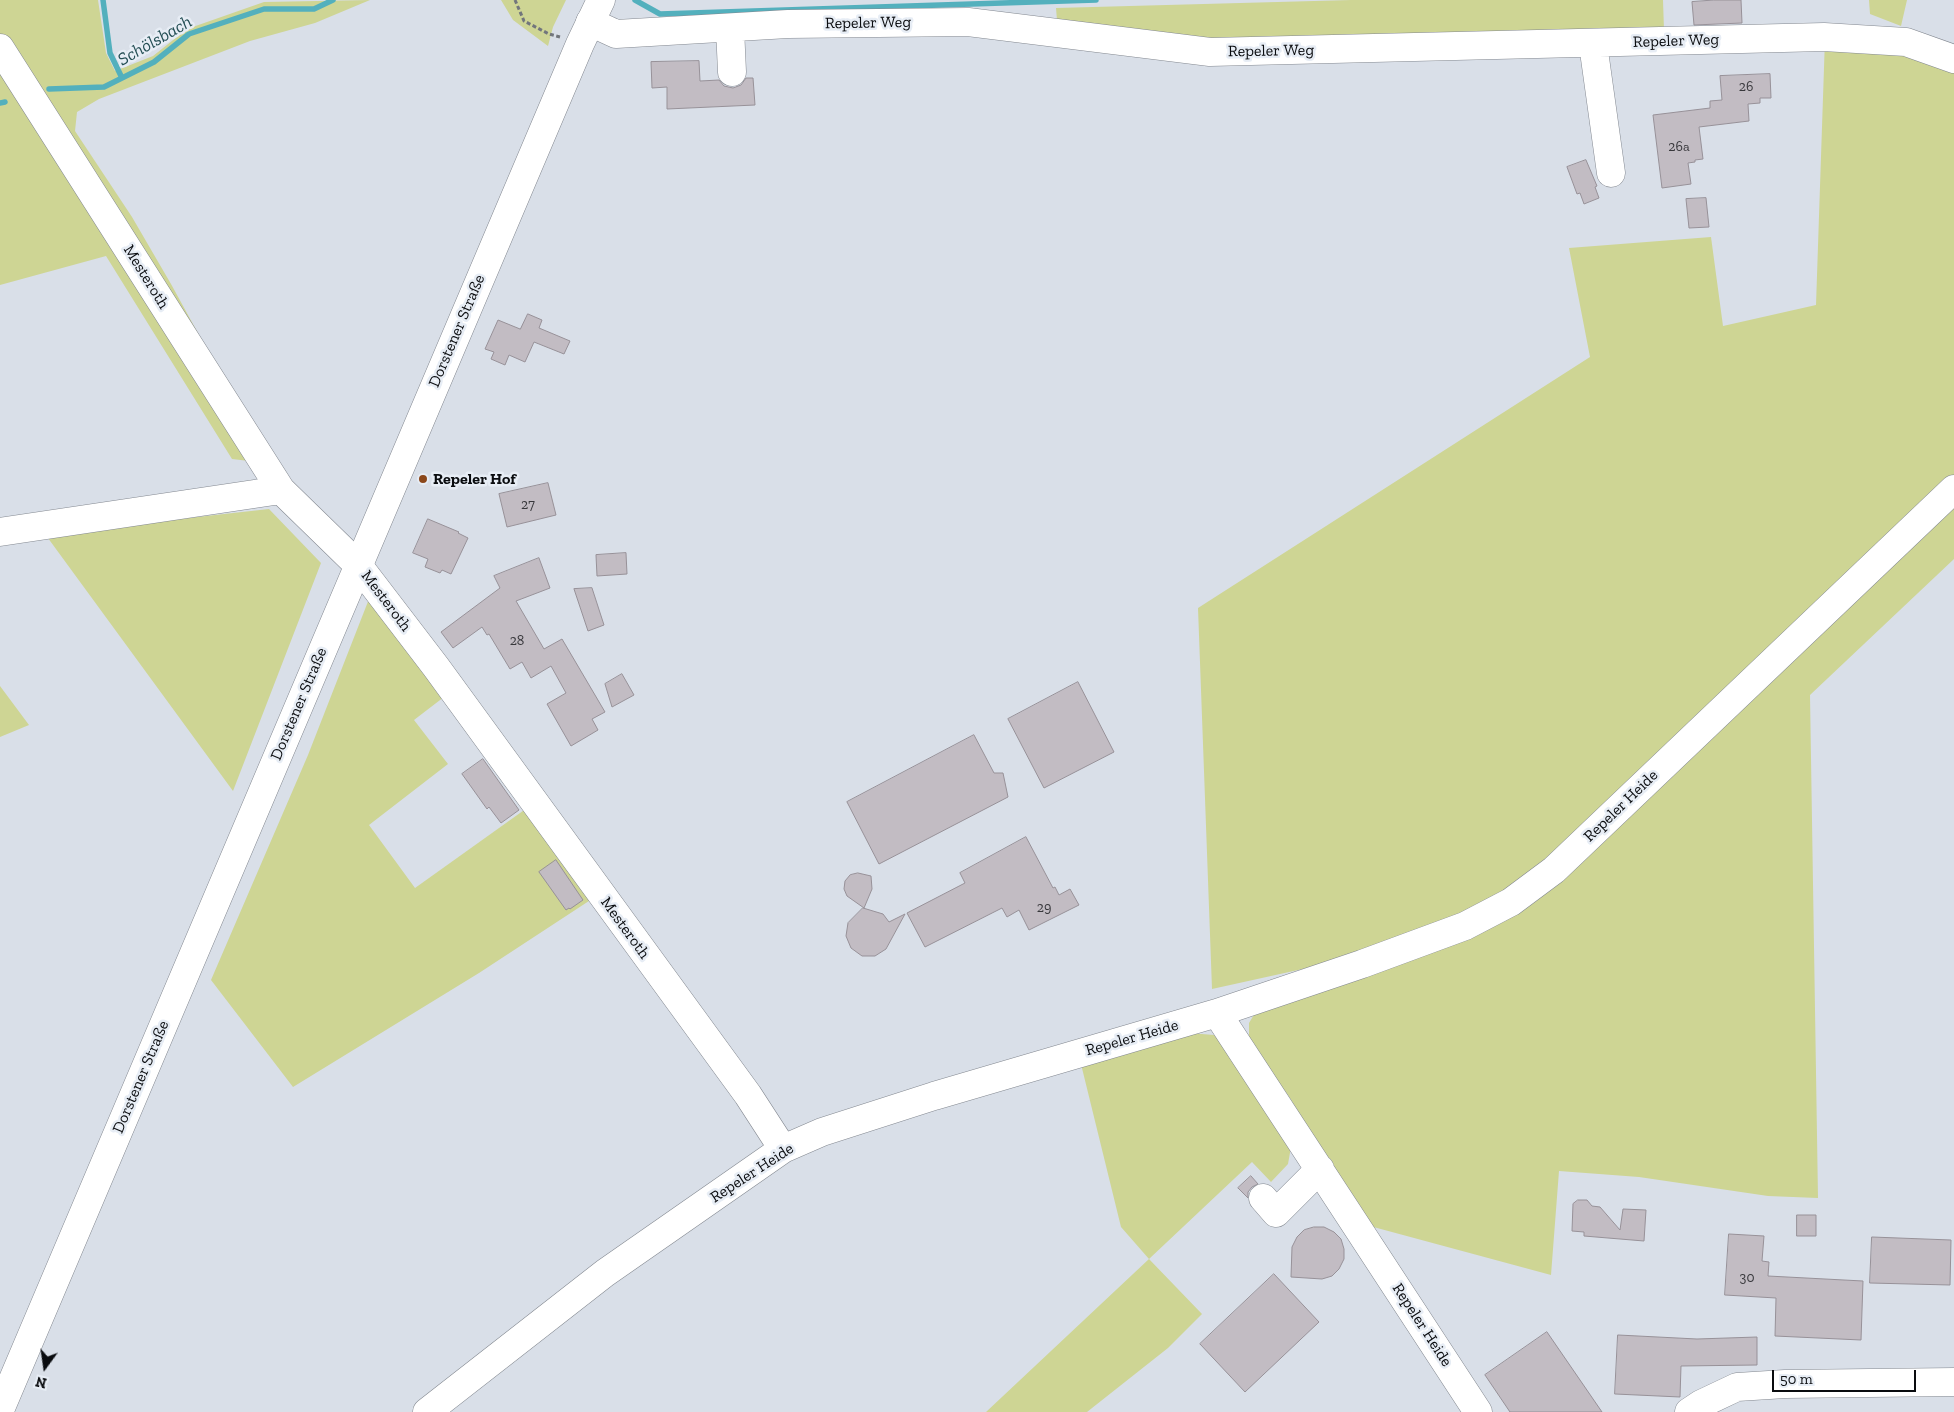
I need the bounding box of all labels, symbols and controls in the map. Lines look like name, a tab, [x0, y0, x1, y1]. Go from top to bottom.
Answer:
water label: Schölsbach	[114, 11, 196, 71]
street label: Repeler Weg	[825, 13, 911, 33]
street label: Repeler Weg	[1633, 30, 1719, 52]
street label: Repeler Weg	[1228, 41, 1314, 61]
house number: 26	[1739, 79, 1753, 95]
house number: 26a	[1668, 139, 1690, 155]
street label: Mesteroth	[119, 242, 173, 312]
street label: Dorstener Straße	[425, 272, 489, 390]
place label: Repeler Hof	[433, 469, 516, 489]
marker: Repeler Hof	[417, 473, 429, 485]
house number: 27	[521, 497, 535, 513]
street label: Mesteroth	[357, 567, 415, 635]
house number: 28	[510, 633, 524, 649]
street label: Dorstener Straße	[267, 645, 331, 763]
street label: Repeler Heide	[1580, 766, 1662, 846]
street label: Mesteroth	[596, 893, 654, 963]
house number: 29	[1037, 900, 1051, 916]
street label: Repeler Heide	[1083, 1016, 1181, 1060]
street label: Dorstener Straße	[109, 1018, 173, 1136]
street label: Repeler Heide	[707, 1139, 797, 1207]
house number: 30	[1740, 1270, 1754, 1286]
street label: Repeler Heide	[1388, 1280, 1456, 1370]
north arrow	[20, 1342, 70, 1392]
scale bar	[1774, 1360, 1918, 1392]
text: 50 m	[1780, 1370, 1813, 1388]
text: N	[34, 1373, 48, 1392]

